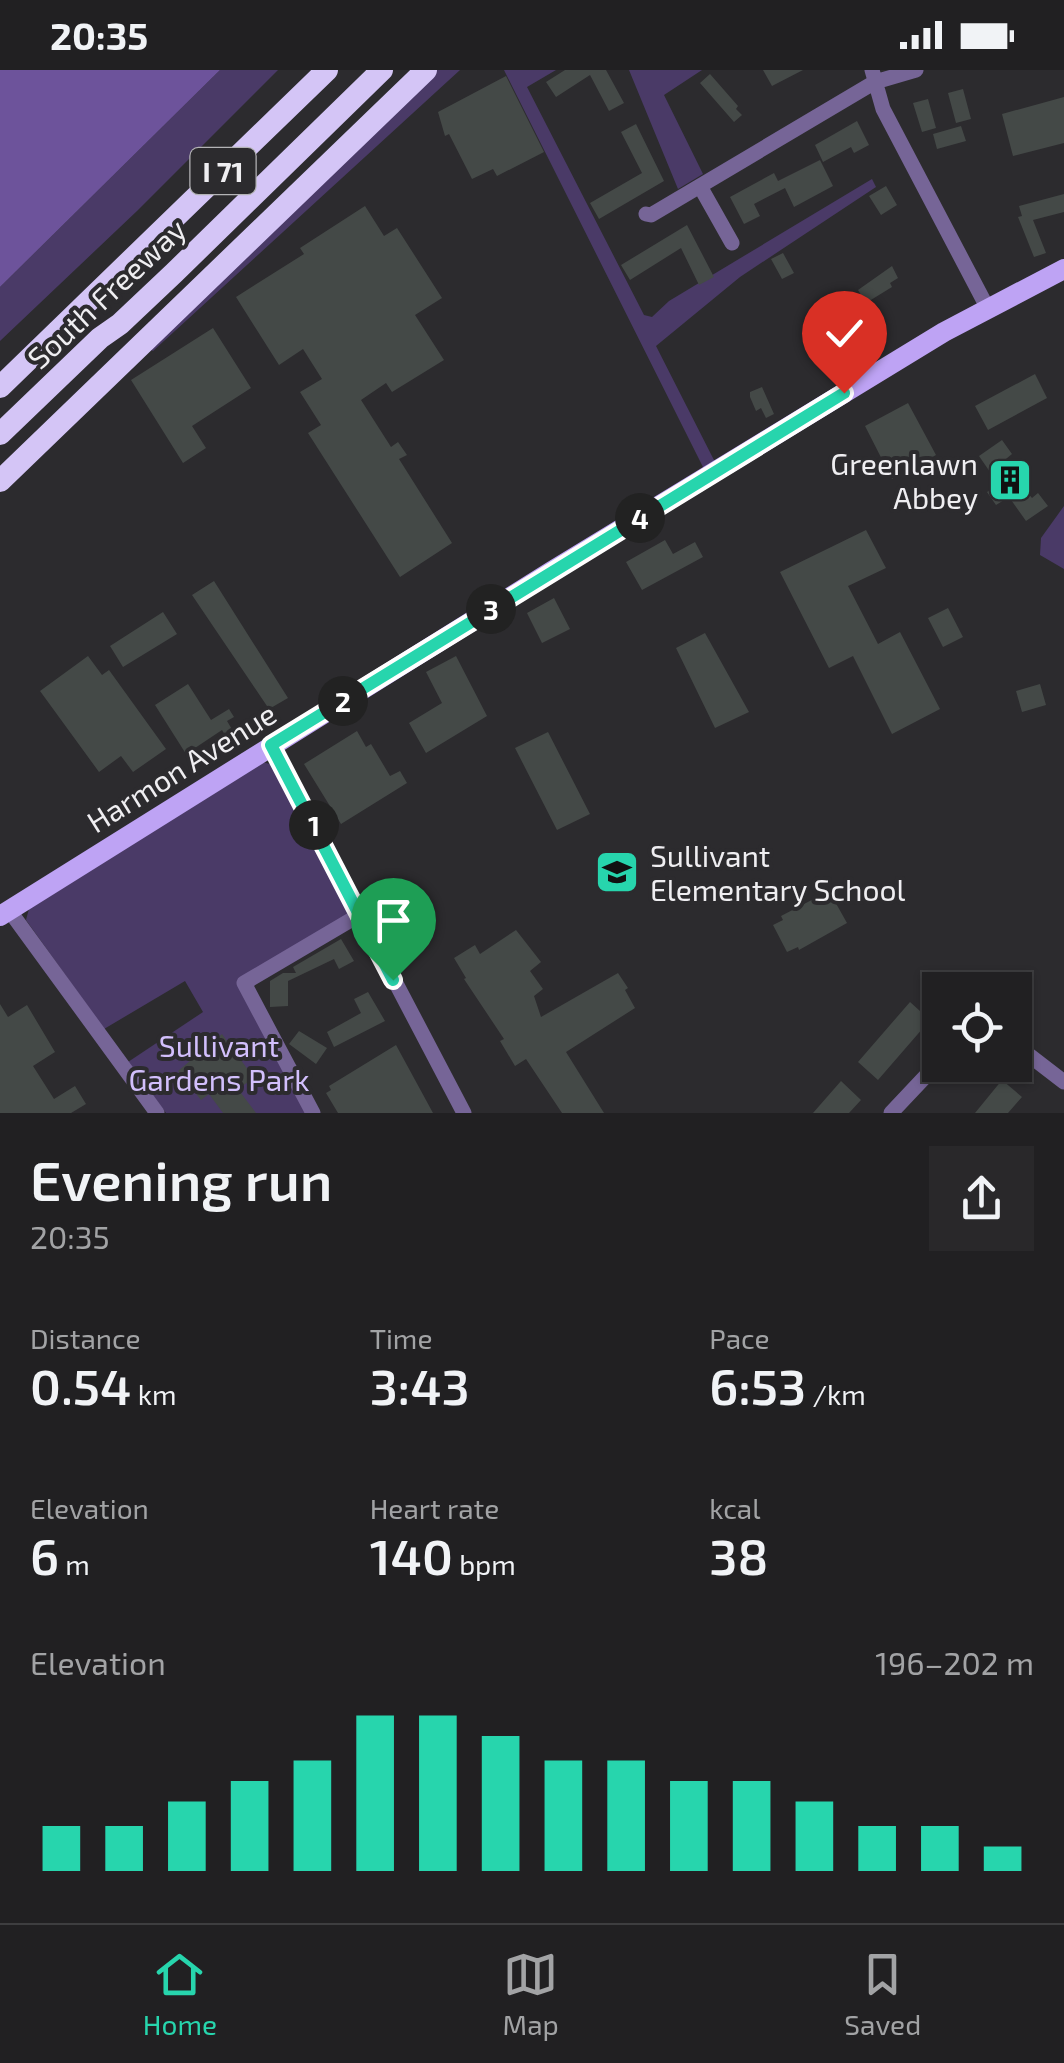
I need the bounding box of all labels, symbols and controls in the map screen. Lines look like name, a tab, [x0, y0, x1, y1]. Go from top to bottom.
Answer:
text: 20:35	[50, 12, 148, 58]
road number: I 71	[190, 148, 256, 194]
street label: South Freeway	[19, 211, 193, 375]
pin	[802, 291, 887, 394]
icon: check	[817, 306, 872, 361]
place label: Greenlawn Abbey	[830, 445, 978, 515]
building icon: Greenlawn Abbey	[987, 457, 1033, 503]
pin: 4	[615, 493, 665, 543]
text: 4	[631, 501, 649, 535]
pin: 3	[466, 584, 516, 634]
text: 3	[483, 592, 499, 626]
pin: 2	[318, 676, 368, 726]
text: 2	[335, 684, 351, 718]
street label: Harmon Avenue	[80, 695, 282, 839]
pin: 1	[289, 800, 339, 850]
text: 1	[308, 808, 320, 842]
place label: Sullivant Elementary School	[650, 837, 905, 907]
school or university icon: Sullivant Elementary School	[594, 849, 640, 895]
pin	[351, 878, 436, 981]
icon: arrive	[366, 893, 421, 948]
map controls	[922, 972, 1032, 1082]
button: locate	[922, 972, 1032, 1082]
park label: Sullivant Gardens Park	[128, 1027, 310, 1097]
text: Evening run	[30, 1146, 332, 1212]
button: share	[929, 1146, 1034, 1251]
text: 20:35	[30, 1217, 110, 1255]
text: Distance	[30, 1321, 141, 1355]
text: Time	[370, 1321, 432, 1355]
text: Pace	[709, 1321, 770, 1355]
text: 0.54	[30, 1355, 132, 1415]
text: 3:43	[370, 1355, 470, 1415]
text: 6:53	[709, 1355, 806, 1415]
text: km	[132, 1377, 177, 1411]
text: /km	[806, 1377, 866, 1411]
text: Elevation	[30, 1491, 149, 1525]
text: Heart rate	[370, 1491, 499, 1525]
text: kcal	[709, 1491, 761, 1525]
text: 6	[30, 1525, 59, 1585]
text: 140	[370, 1525, 453, 1585]
text: 38	[709, 1525, 768, 1585]
text: m	[59, 1547, 90, 1581]
text: bpm	[453, 1547, 516, 1581]
text: Elevation	[30, 1643, 166, 1681]
text: 196–202 m	[875, 1643, 1034, 1681]
tab: Home	[143, 1947, 217, 2041]
tab: Map	[503, 1947, 559, 2041]
tab: Saved	[844, 1947, 921, 2041]

